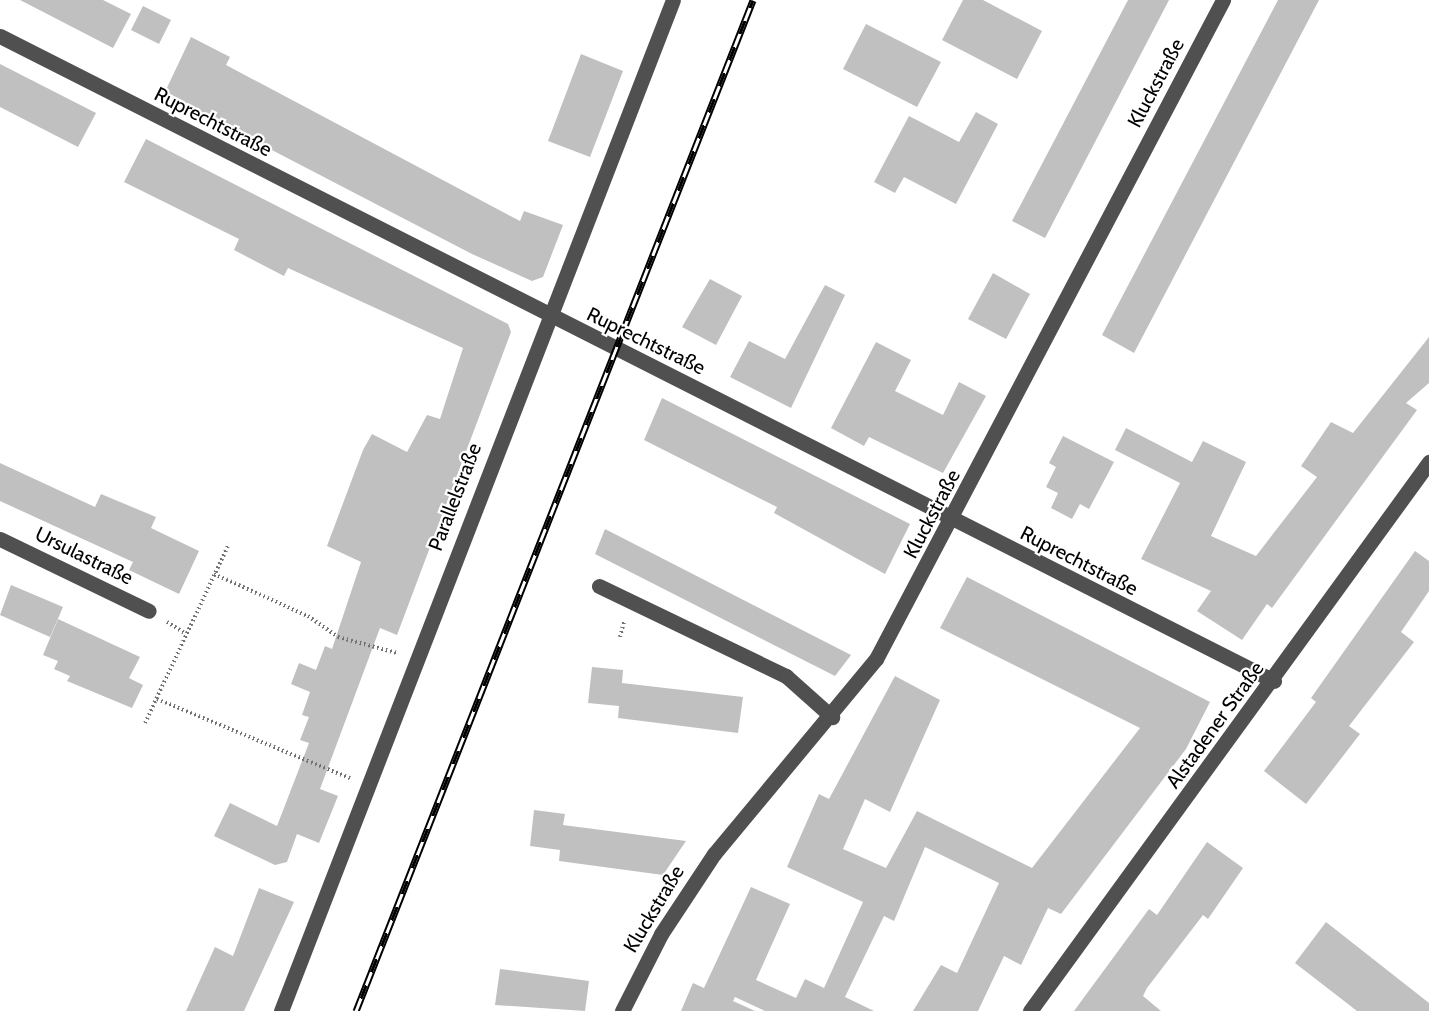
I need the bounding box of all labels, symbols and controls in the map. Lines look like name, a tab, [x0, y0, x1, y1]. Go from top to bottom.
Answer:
street label: Kluckstraße	[1123, 35, 1189, 131]
street label: Ruprechtstraße	[150, 82, 276, 162]
street label: Ruprechtstraße	[583, 302, 709, 380]
street label: Parallelstraße	[423, 440, 487, 554]
street label: Kluckstraße	[899, 466, 965, 562]
street label: Ruprechtstraße	[1016, 521, 1142, 601]
street label: Ursulastraße	[31, 522, 137, 590]
street label: Alstadener Straße	[1161, 657, 1269, 793]
street label: Kluckstraße	[619, 861, 689, 957]

